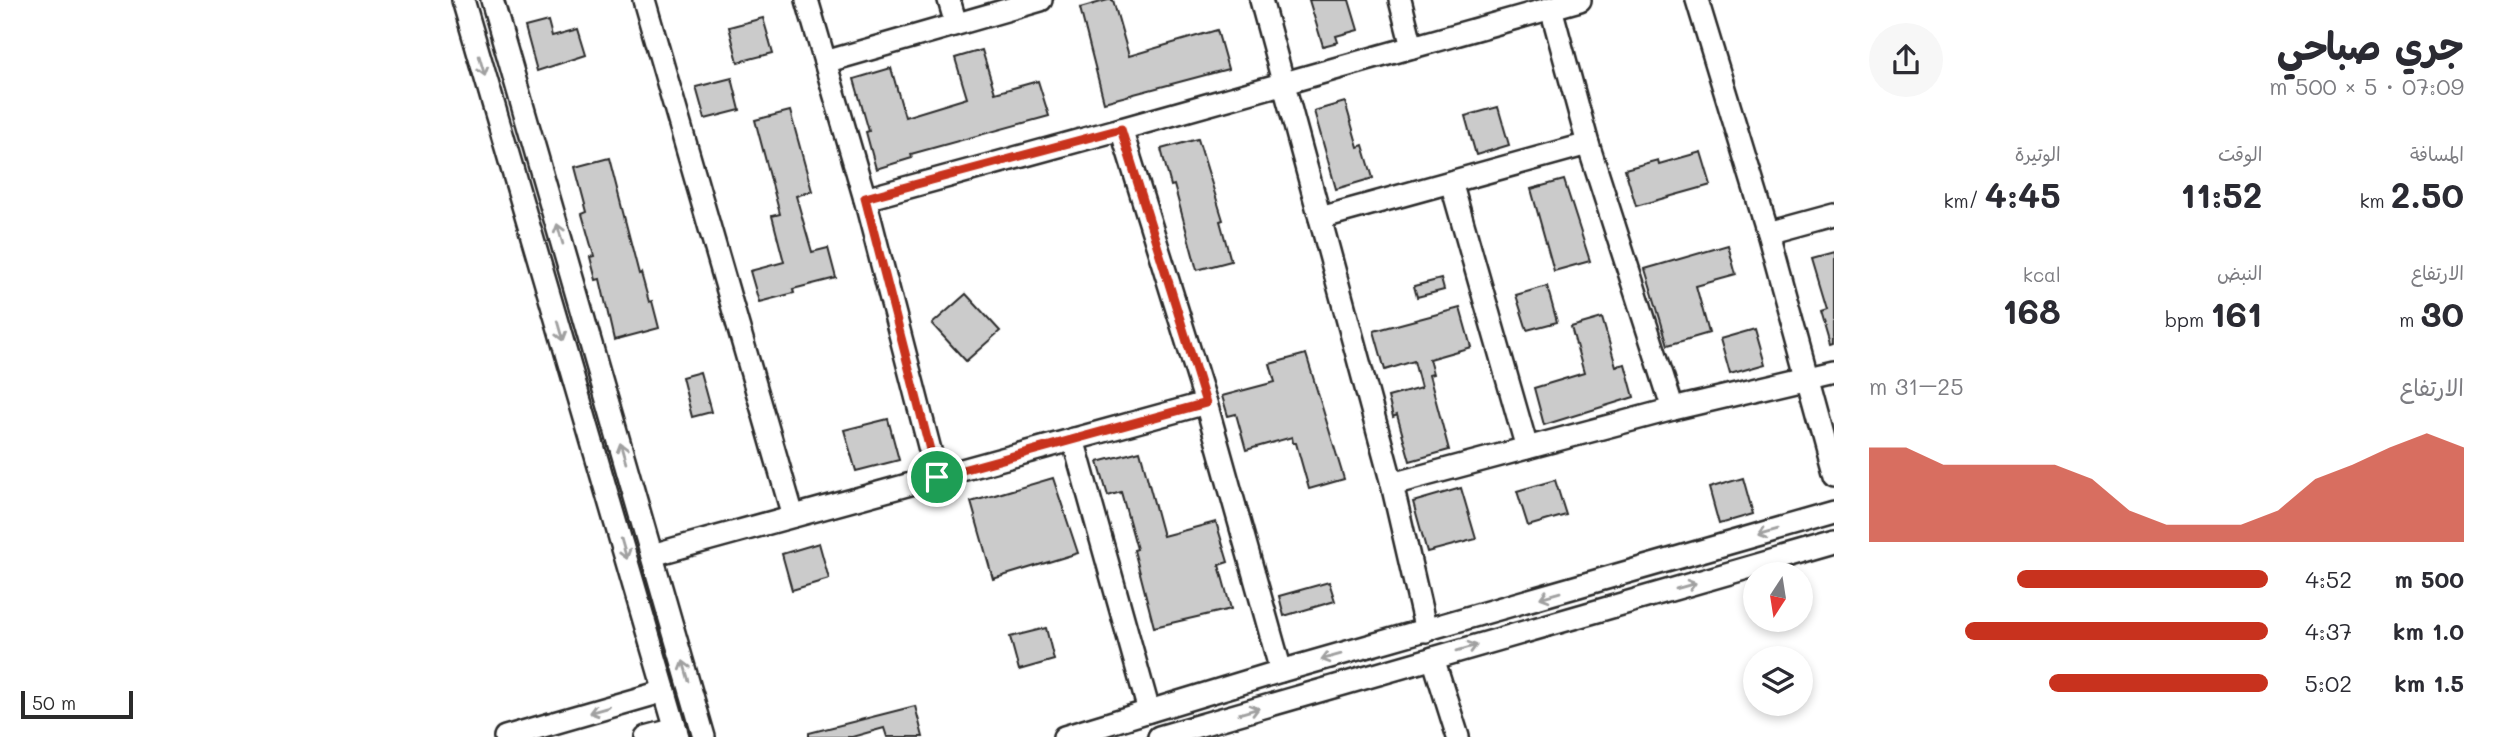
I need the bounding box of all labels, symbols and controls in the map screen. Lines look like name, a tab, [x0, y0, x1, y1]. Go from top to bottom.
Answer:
text: جري صباحي	[2277, 20, 2464, 70]
button: share	[1869, 23, 1943, 97]
one-way arrow	[476, 54, 489, 76]
text: 07:09 · 5 × 500 m	[2269, 71, 2464, 101]
text: الوتيرة	[2015, 141, 2061, 166]
text: الوقت	[2218, 141, 2262, 166]
text: المسافة	[2410, 141, 2464, 166]
text: 4:45	[1985, 171, 2061, 217]
text: 11:52	[2180, 171, 2262, 217]
text: 2.50	[2391, 171, 2464, 217]
text: /km	[1943, 188, 1985, 213]
text: km	[2359, 188, 2391, 213]
one-way arrow	[552, 223, 565, 245]
text: النبض	[2217, 260, 2262, 285]
text: الارتفاع	[2411, 260, 2464, 285]
text: kcal	[2023, 262, 2061, 287]
text: 168	[2002, 287, 2061, 333]
text: 161	[2210, 290, 2262, 336]
text: 30	[2420, 290, 2464, 336]
text: bpm	[2165, 307, 2210, 332]
text: m	[2399, 307, 2420, 332]
one-way arrow	[554, 320, 567, 342]
text: 25–31 m	[1869, 371, 1964, 401]
text: الارتفاع	[2400, 372, 2464, 402]
one-way arrow	[616, 442, 629, 464]
pin	[907, 447, 967, 507]
icon: arrive	[918, 458, 956, 496]
one-way arrow	[1758, 526, 1780, 539]
one-way arrow	[618, 538, 631, 560]
north arrow	[1743, 562, 1813, 632]
map controls	[1743, 562, 1813, 716]
text: 4:52	[2305, 564, 2352, 594]
text: 500 m	[2394, 564, 2464, 594]
one-way arrow	[1675, 578, 1697, 591]
one-way arrow	[1539, 589, 1562, 602]
text: 4:37	[2305, 616, 2352, 646]
text: 1.0 km	[2393, 616, 2464, 646]
one-way arrow	[1456, 640, 1478, 653]
button: layers	[1743, 646, 1813, 716]
one-way arrow	[1320, 651, 1343, 664]
one-way arrow	[679, 661, 692, 683]
text: 5:02	[2304, 668, 2352, 698]
text: 1.5 km	[2394, 668, 2464, 698]
scale bar	[21, 688, 133, 720]
text: 50 m	[32, 690, 76, 715]
one-way arrow	[589, 704, 611, 717]
one-way arrow	[1237, 704, 1259, 717]

